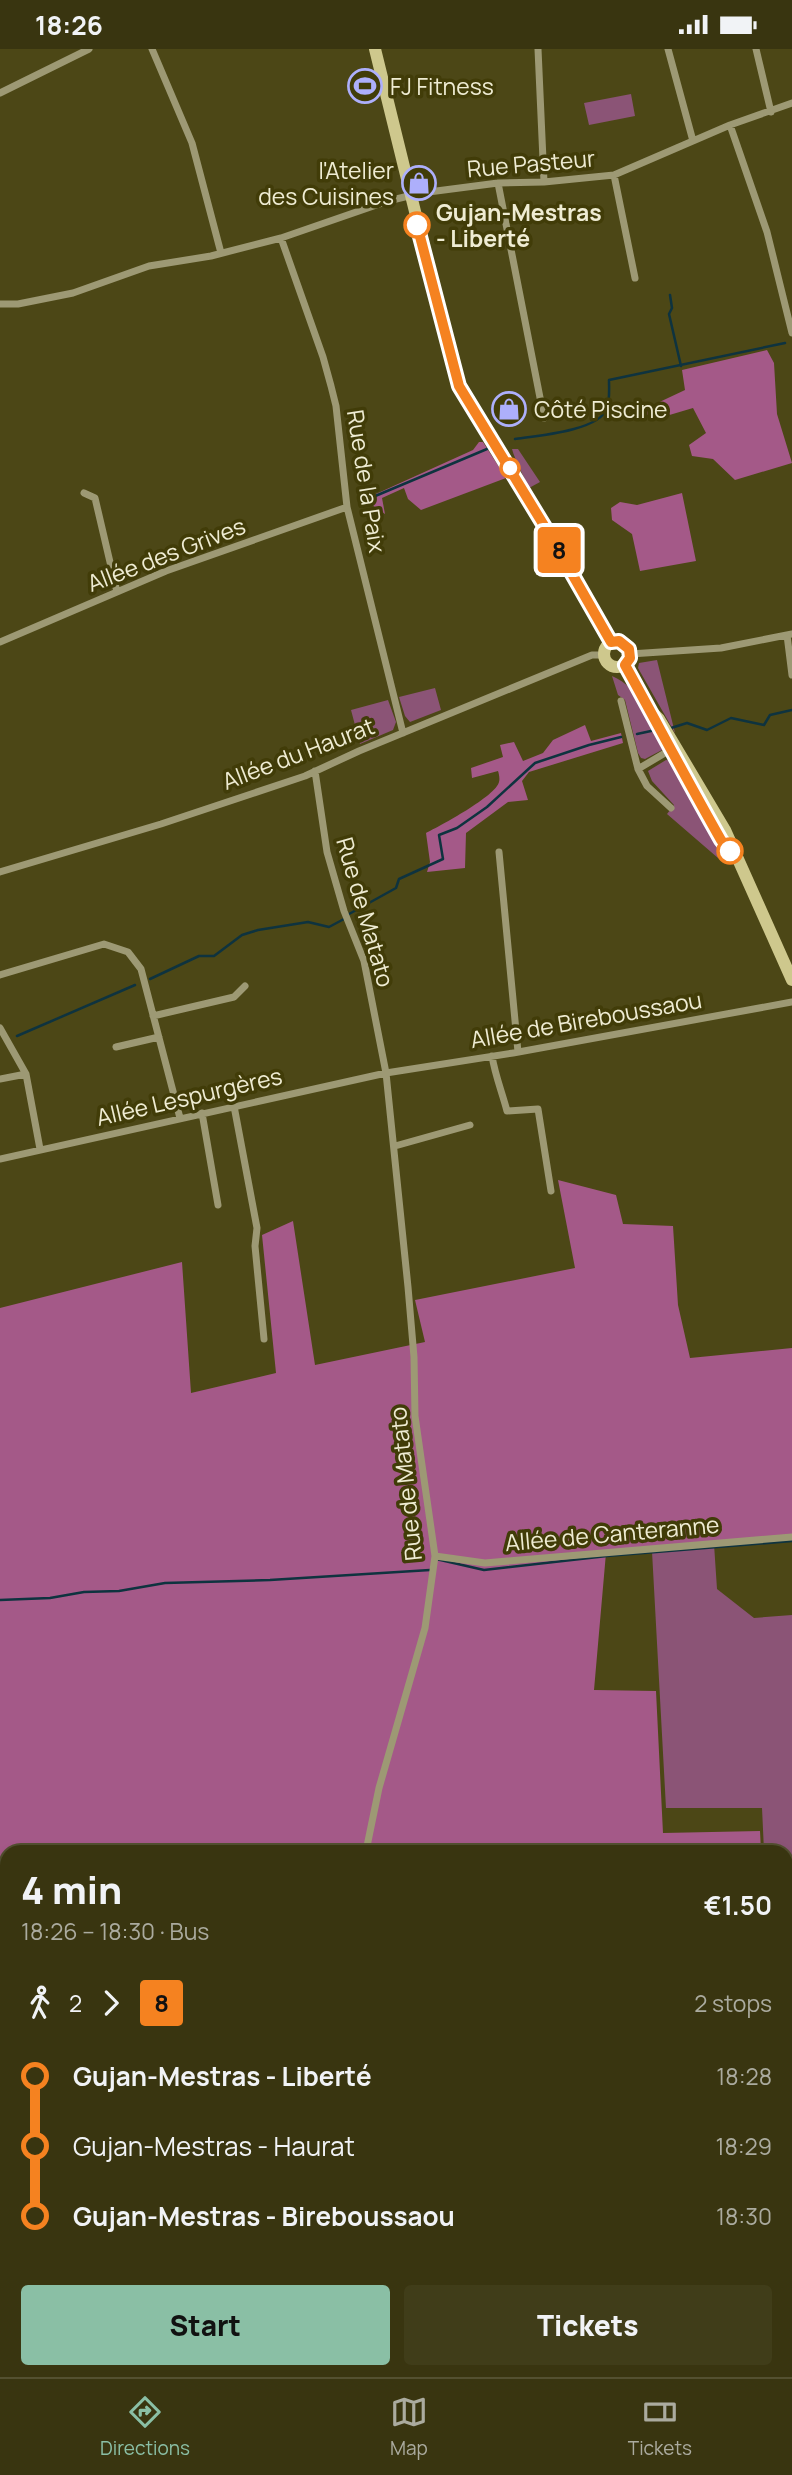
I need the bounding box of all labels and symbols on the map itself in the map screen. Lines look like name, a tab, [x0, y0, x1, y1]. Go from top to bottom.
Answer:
sports icon: FJ Fitness	[346, 67, 384, 105]
place label: FJ Fitness	[390, 70, 494, 102]
street label: Rue Pasteur	[466, 141, 596, 185]
place label: l'Atelier des Cuisines	[258, 154, 394, 212]
shop icon: l'Atelier des Cuisines	[400, 164, 438, 202]
place label: Gujan-Mestras - Liberté	[436, 196, 602, 254]
marker: Gujan-Mestras - Liberté	[404, 212, 430, 238]
shop icon: Côté Piscine	[490, 390, 528, 428]
place label: Côté Piscine	[534, 393, 667, 425]
street label: Rue de la Paix	[340, 407, 394, 555]
unlabelled marker	[500, 458, 520, 478]
street label: Allée des Grives	[82, 509, 250, 599]
line badge: 8	[536, 527, 582, 573]
street label: Allée du Haurat	[217, 709, 379, 797]
street label: Rue de Matato	[329, 833, 403, 991]
unlabelled marker	[717, 838, 743, 864]
street label: Allée de Bireboussaou	[468, 983, 704, 1055]
street label: Allée Lespurgères	[93, 1059, 285, 1133]
street label: Rue de Matato	[381, 1406, 429, 1562]
street label: Allée de Canteranne	[504, 1508, 720, 1558]

